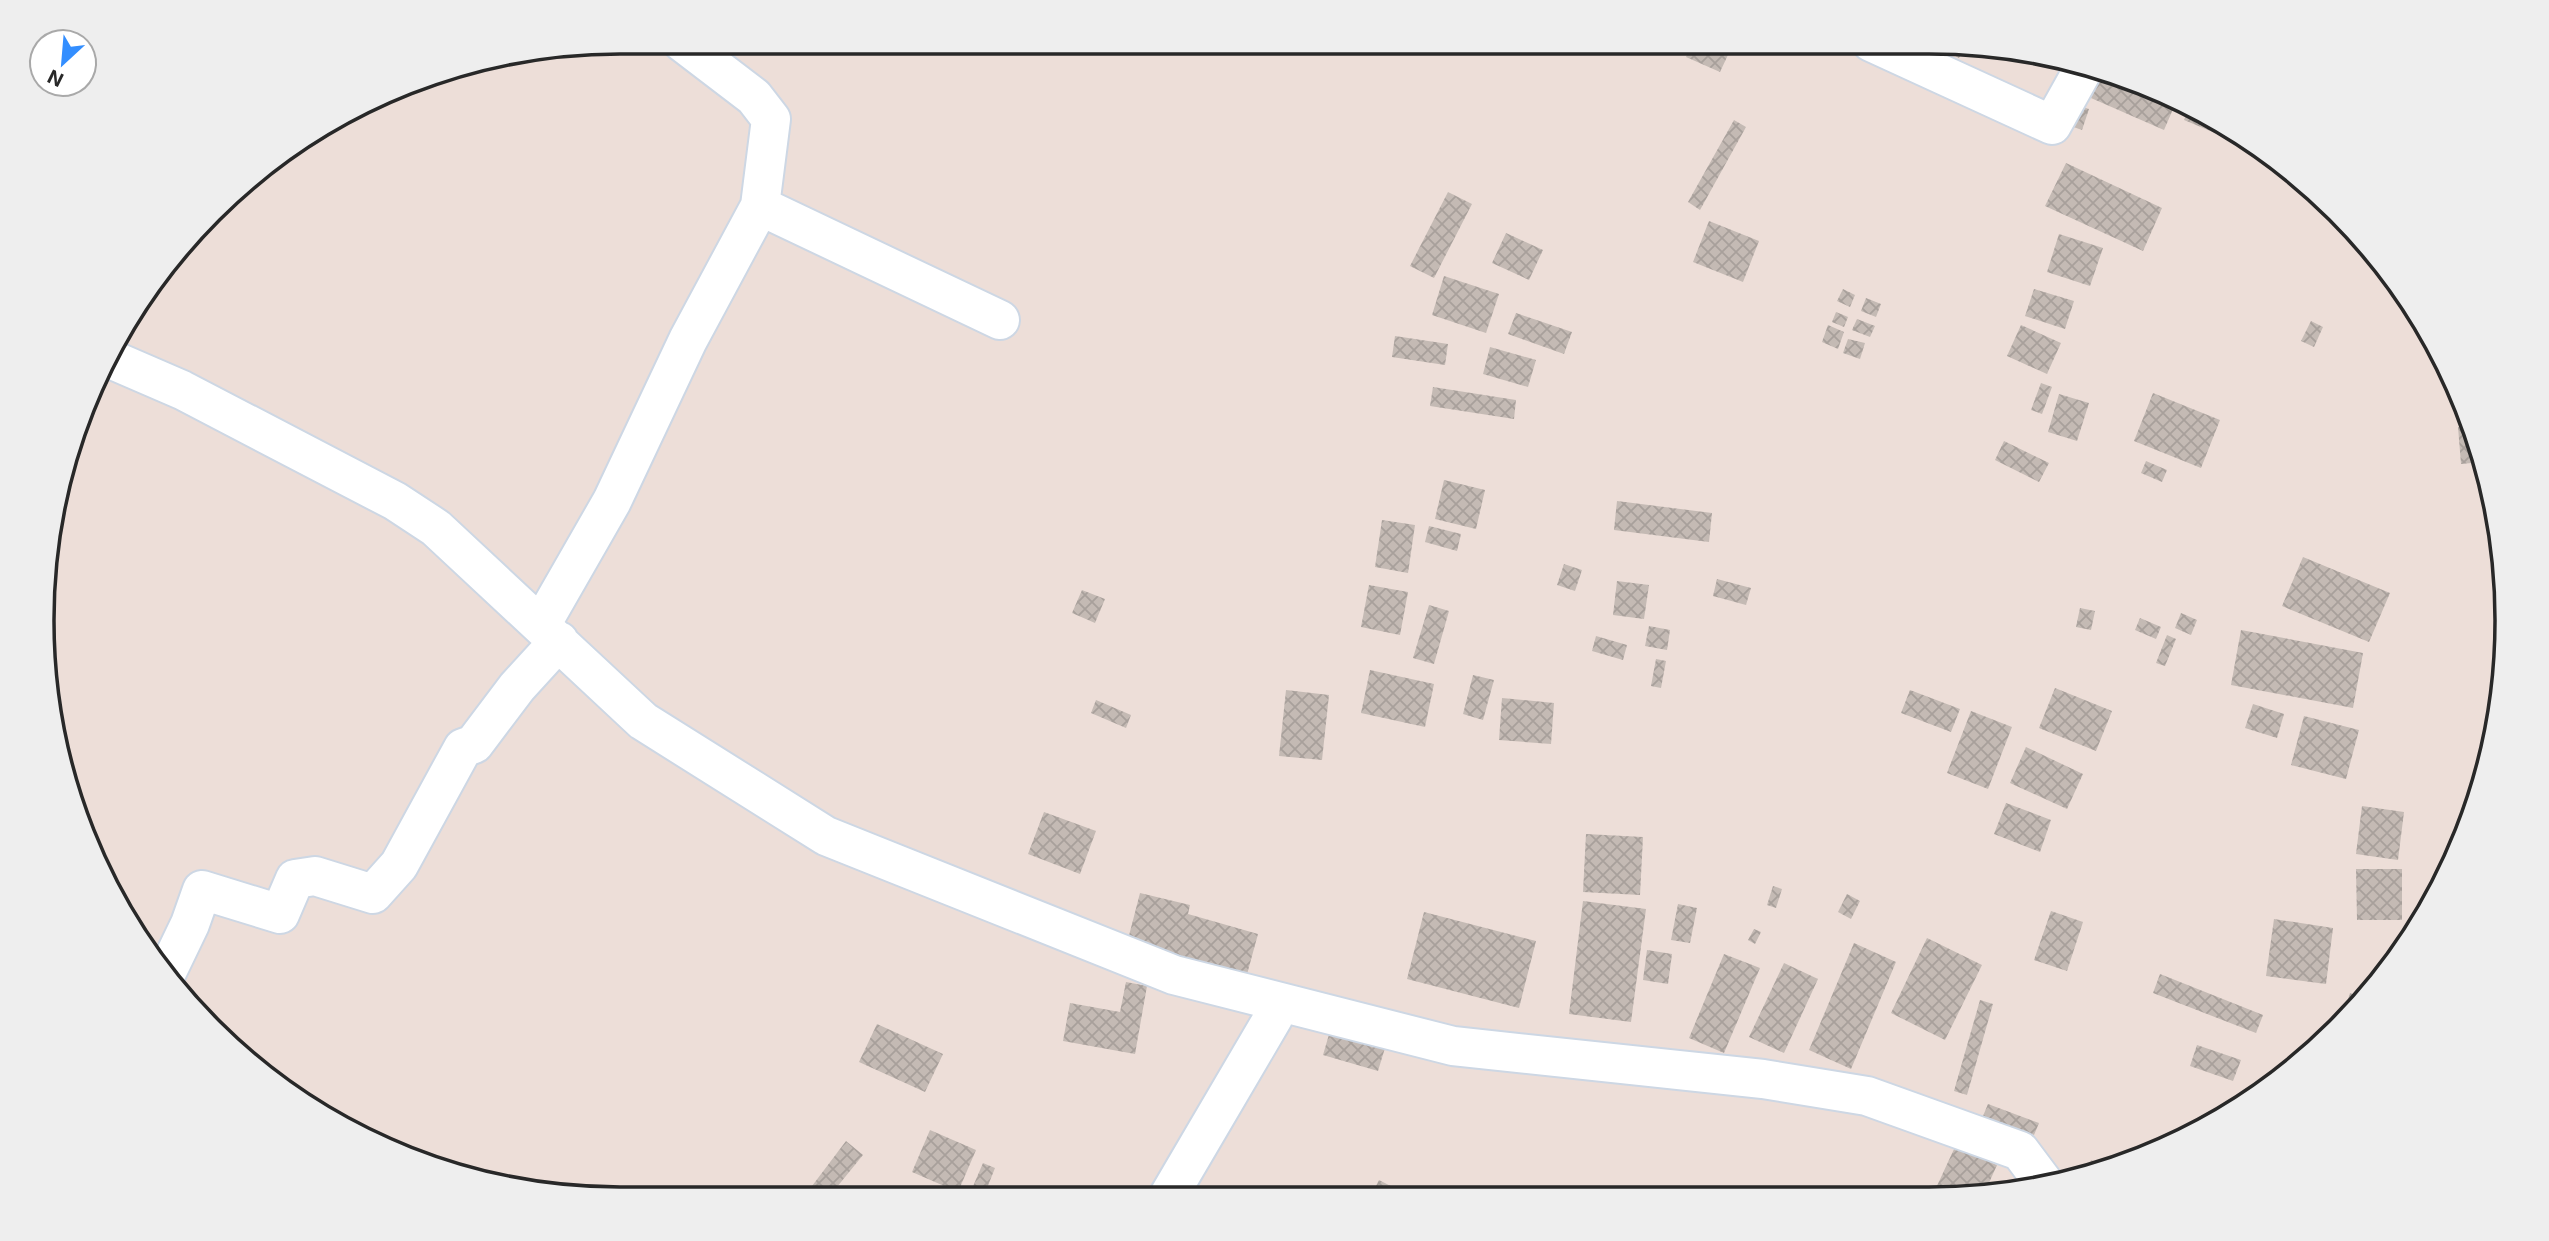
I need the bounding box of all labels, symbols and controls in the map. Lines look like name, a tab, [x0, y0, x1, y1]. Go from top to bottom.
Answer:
north arrow	[28, 28, 98, 98]
text: N	[44, 64, 67, 91]

